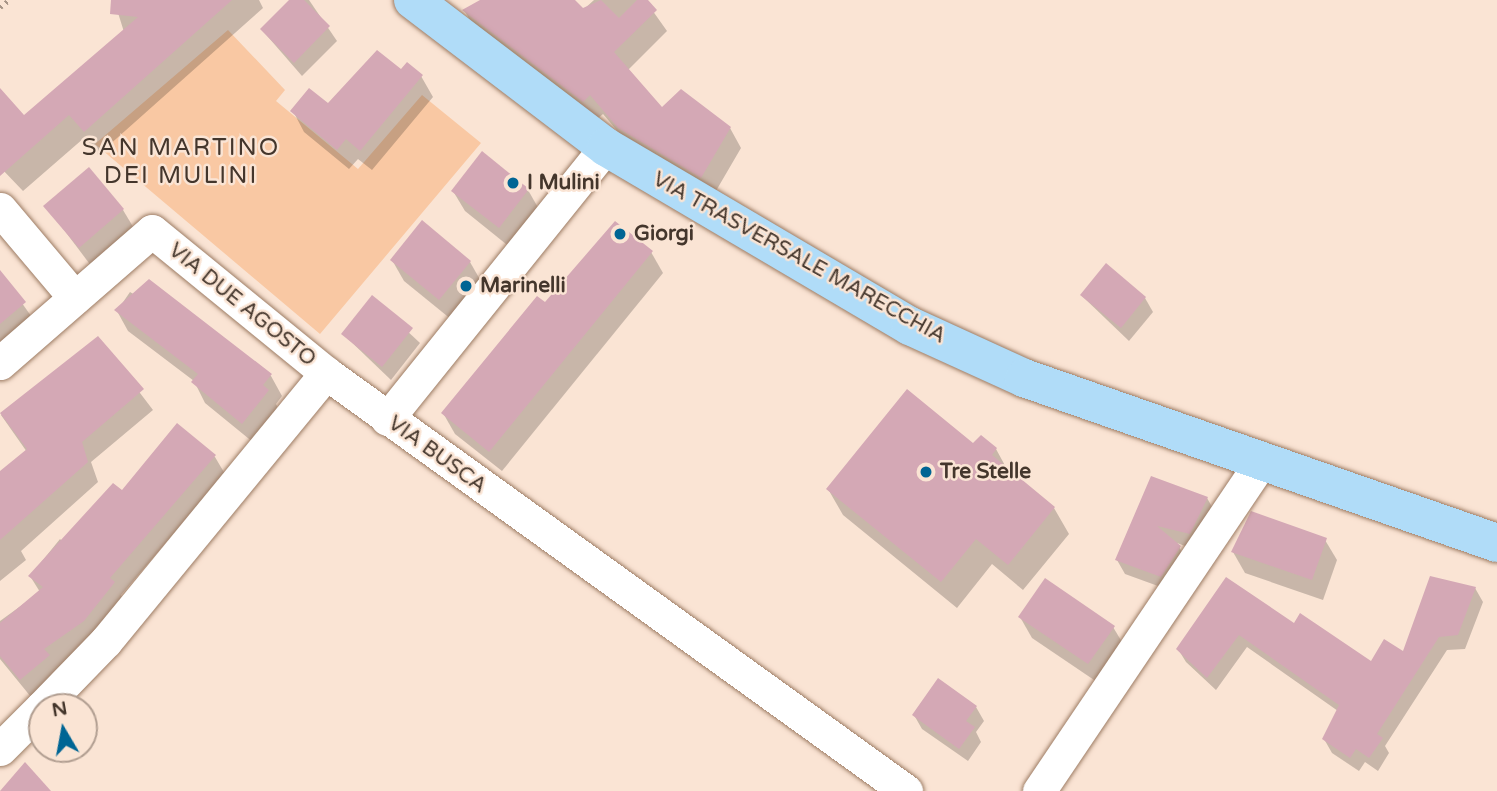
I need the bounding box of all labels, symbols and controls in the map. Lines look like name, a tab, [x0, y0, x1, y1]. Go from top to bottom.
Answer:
district label: SAN MARTINO DEI MULINI	[83, 134, 279, 190]
street label: VIA TRASVERSALE MARECCHIA	[648, 167, 950, 349]
place label: I Mulini	[527, 170, 600, 196]
marker: I Mulini	[505, 175, 521, 191]
place label: Giorgi	[634, 221, 694, 247]
marker: Giorgi	[612, 226, 628, 242]
street label: VIA DUE AGOSTO	[163, 238, 321, 372]
place label: Marinelli	[480, 273, 566, 299]
marker: Marinelli	[458, 278, 474, 294]
street label: VIA BUSCA	[383, 411, 491, 499]
place label: Tre Stelle	[940, 459, 1031, 485]
marker: Tre Stelle	[918, 464, 934, 480]
north arrow	[28, 693, 98, 763]
text: N	[50, 697, 69, 721]

